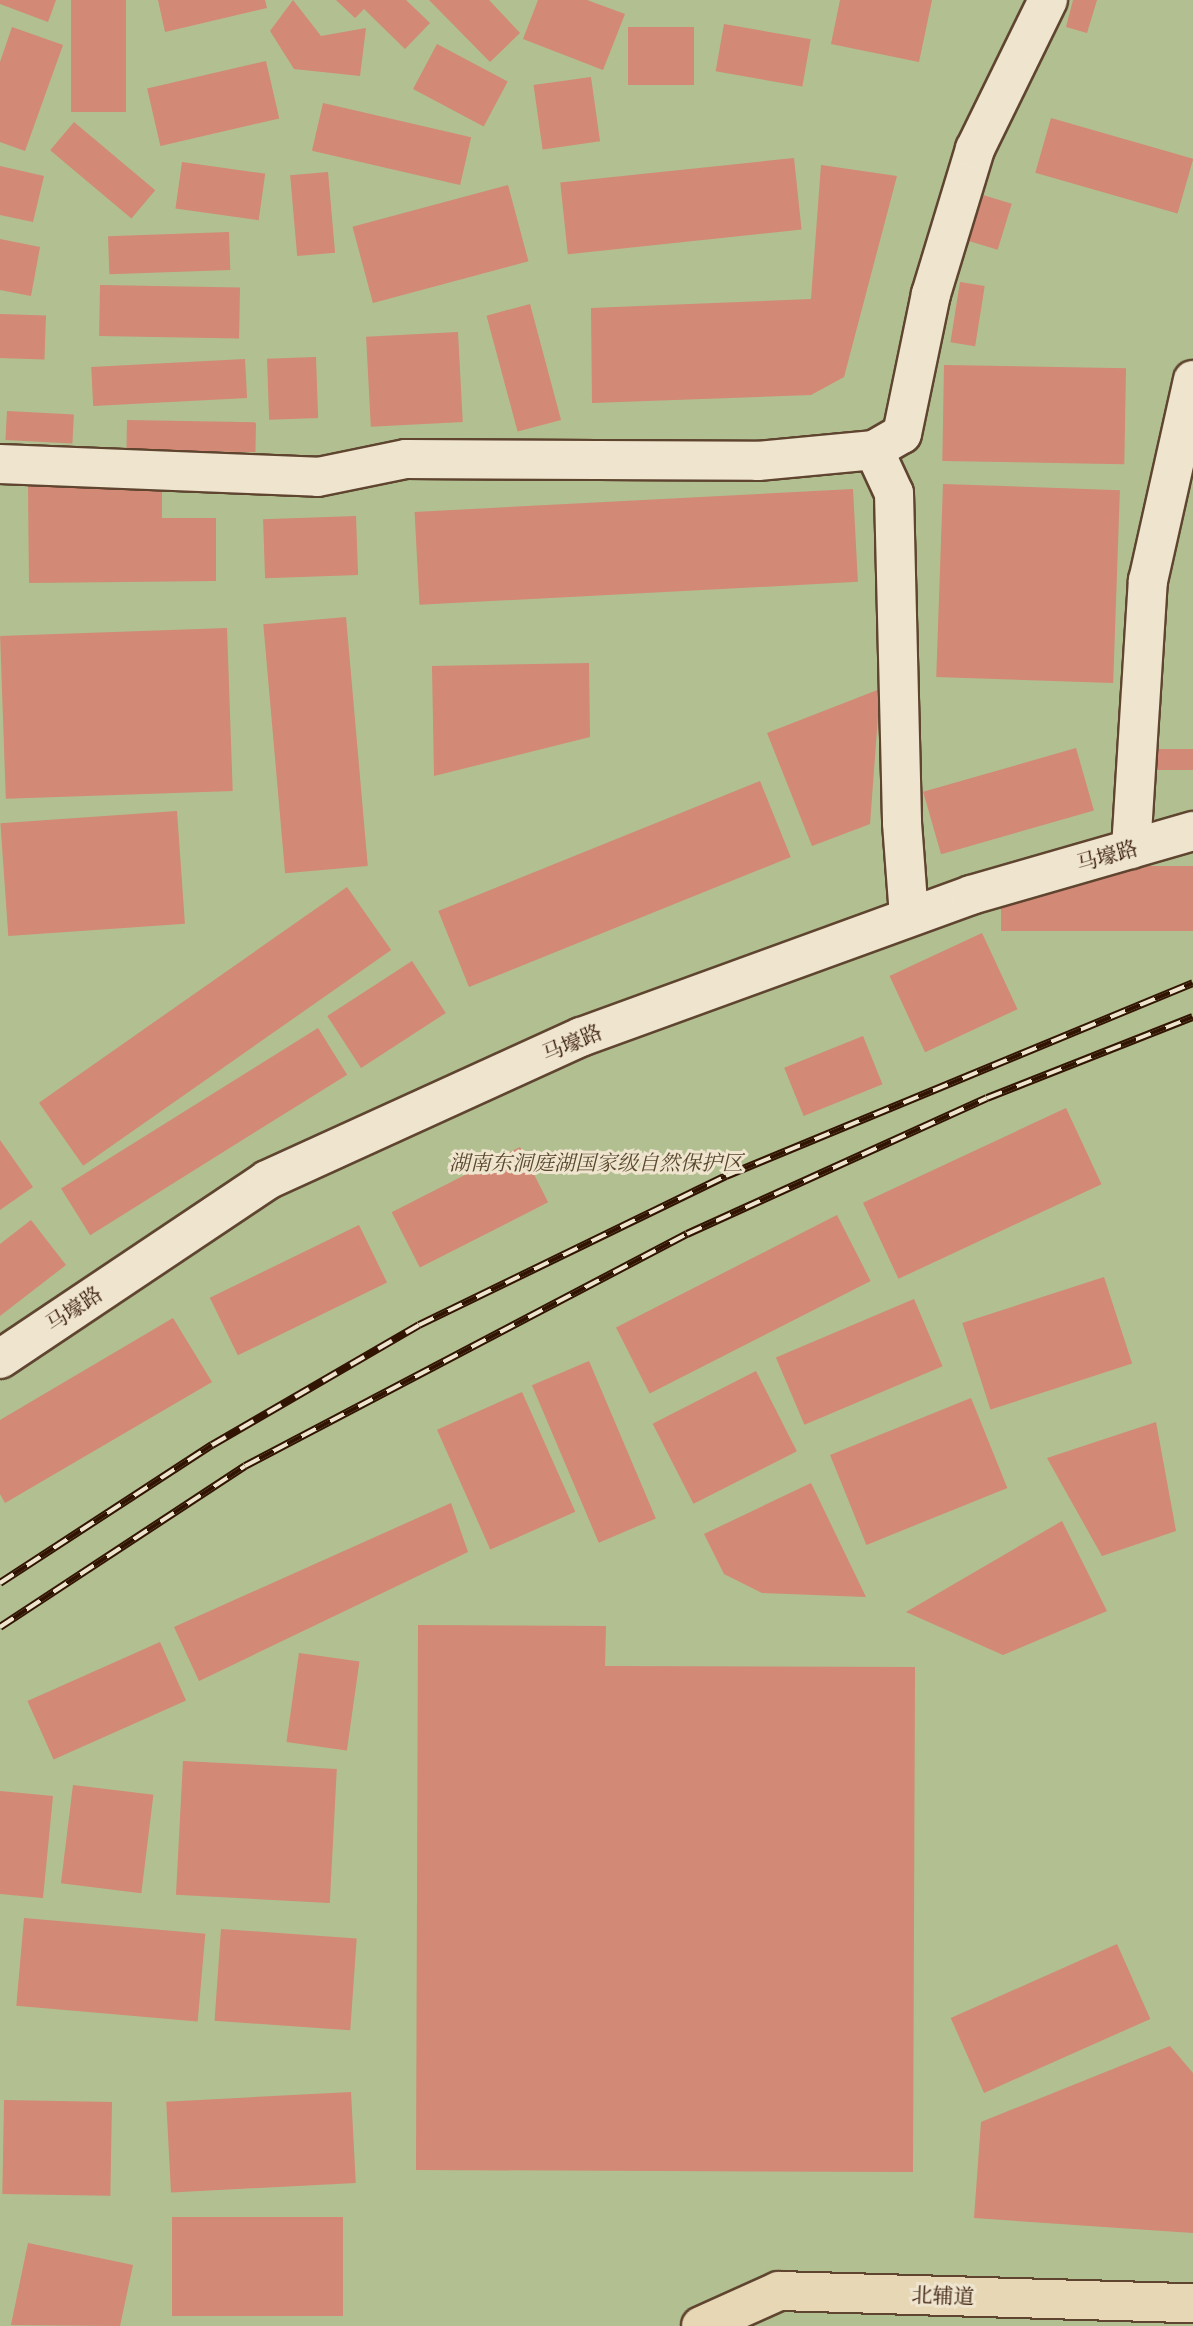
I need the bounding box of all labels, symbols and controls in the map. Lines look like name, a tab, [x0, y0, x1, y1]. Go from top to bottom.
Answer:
street label: 马壕路	[1073, 835, 1141, 877]
street label: 马壕路	[538, 1019, 606, 1067]
park label: 湖南东洞庭湖国家级自然保护区	[449, 1150, 743, 1176]
street label: 马壕路	[41, 1281, 107, 1337]
street label: 北辅道	[911, 2282, 975, 2310]

